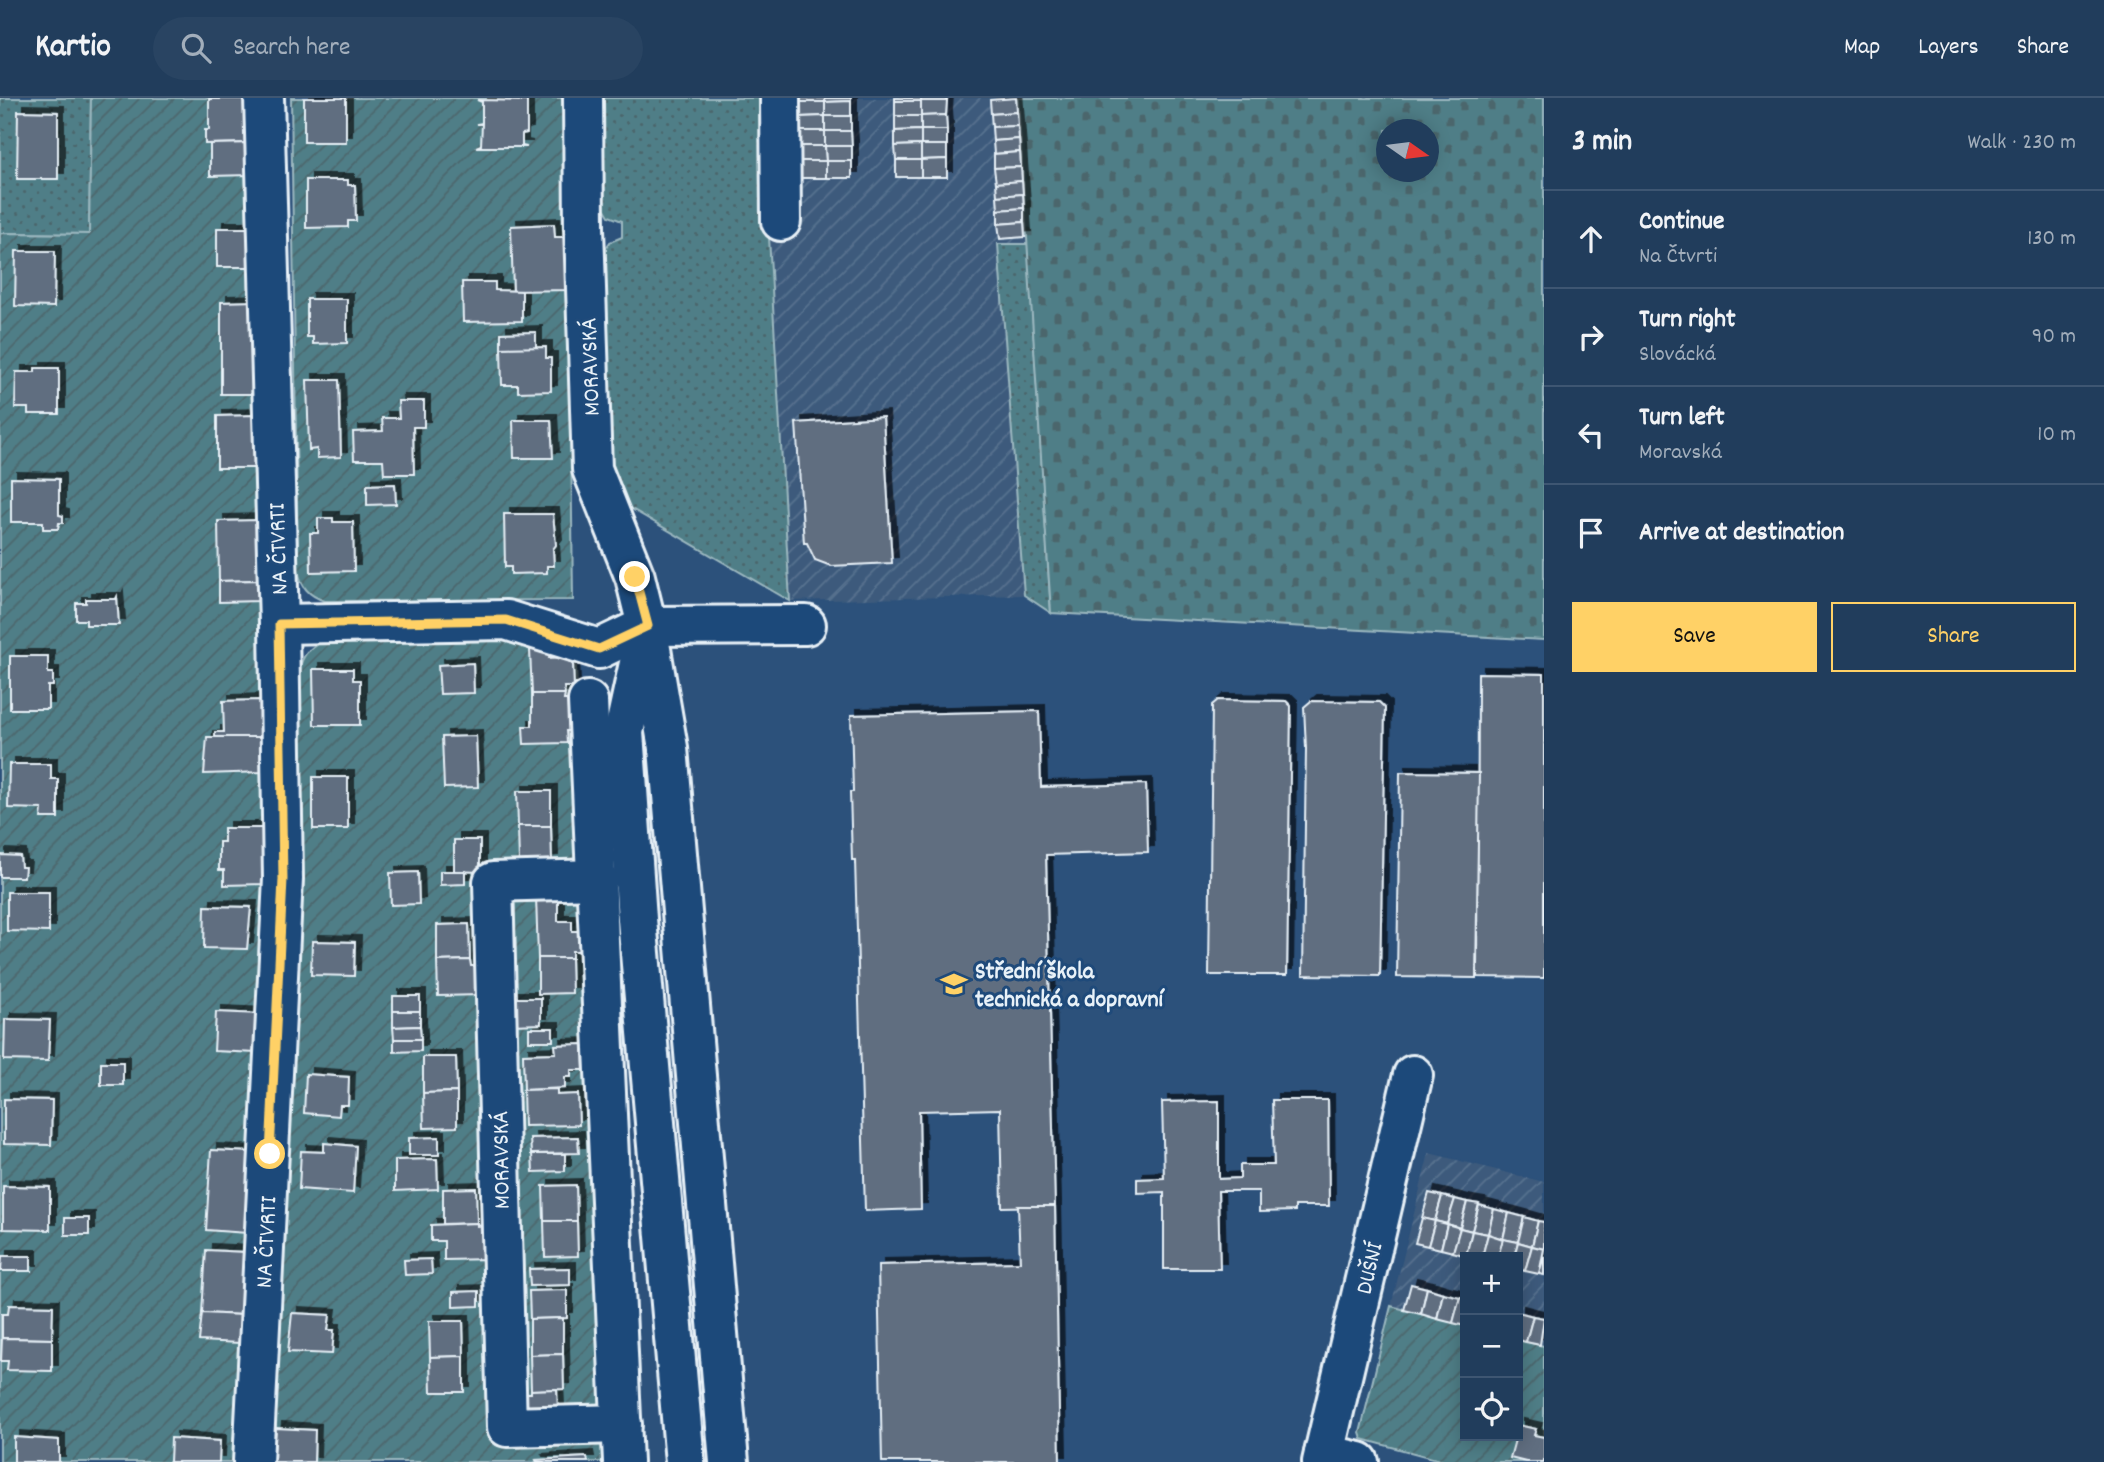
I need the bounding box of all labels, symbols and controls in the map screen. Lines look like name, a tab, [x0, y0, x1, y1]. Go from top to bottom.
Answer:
search box	[153, 17, 643, 80]
text: Kartio	[35, 25, 111, 72]
icon: search	[177, 29, 215, 67]
text: Search here	[233, 30, 350, 67]
text: Map	[1844, 31, 1880, 65]
text: Layers	[1918, 31, 1979, 65]
text: Share	[2017, 31, 2069, 65]
north arrow	[1376, 119, 1439, 182]
text: 3 min	[1572, 122, 1632, 165]
text: Walk · 230 m	[1967, 127, 2076, 160]
text: Continue	[1639, 204, 1724, 241]
icon: ahead	[1572, 220, 1610, 258]
text: 130 m	[2027, 223, 2076, 256]
text: Na Čtvrti	[1639, 241, 1717, 274]
text: Turn right	[1639, 302, 1736, 339]
street label: MORAVSKÁ	[573, 317, 611, 417]
icon: right	[1572, 318, 1610, 356]
text: 90 m	[2032, 321, 2076, 354]
text: Slovácká	[1639, 339, 1716, 372]
text: Turn left	[1639, 400, 1725, 437]
icon: left	[1572, 416, 1610, 454]
text: 10 m	[2037, 419, 2076, 452]
text: Moravská	[1639, 437, 1722, 470]
street label: NA ČTVRTI	[261, 502, 299, 596]
icon: arrive	[1572, 514, 1610, 552]
text: Arrive at destination	[1639, 515, 1844, 552]
route end	[619, 561, 650, 592]
button: Save	[1572, 602, 1817, 672]
button: Share	[1831, 602, 2076, 672]
place label: Střední škola technická a dopravní	[975, 956, 1166, 1018]
school or university icon: Střední škola technická a dopravní	[939, 969, 969, 999]
street label: MORAVSKÁ	[485, 1111, 521, 1209]
route start	[254, 1138, 285, 1169]
street label: NA ČTVRTI	[249, 1195, 287, 1289]
street label: DUŠNÍ	[1348, 1238, 1394, 1298]
map controls	[1460, 1252, 1523, 1441]
button: +	[1460, 1252, 1523, 1315]
button: −	[1460, 1315, 1523, 1378]
button: locate	[1460, 1378, 1523, 1441]

